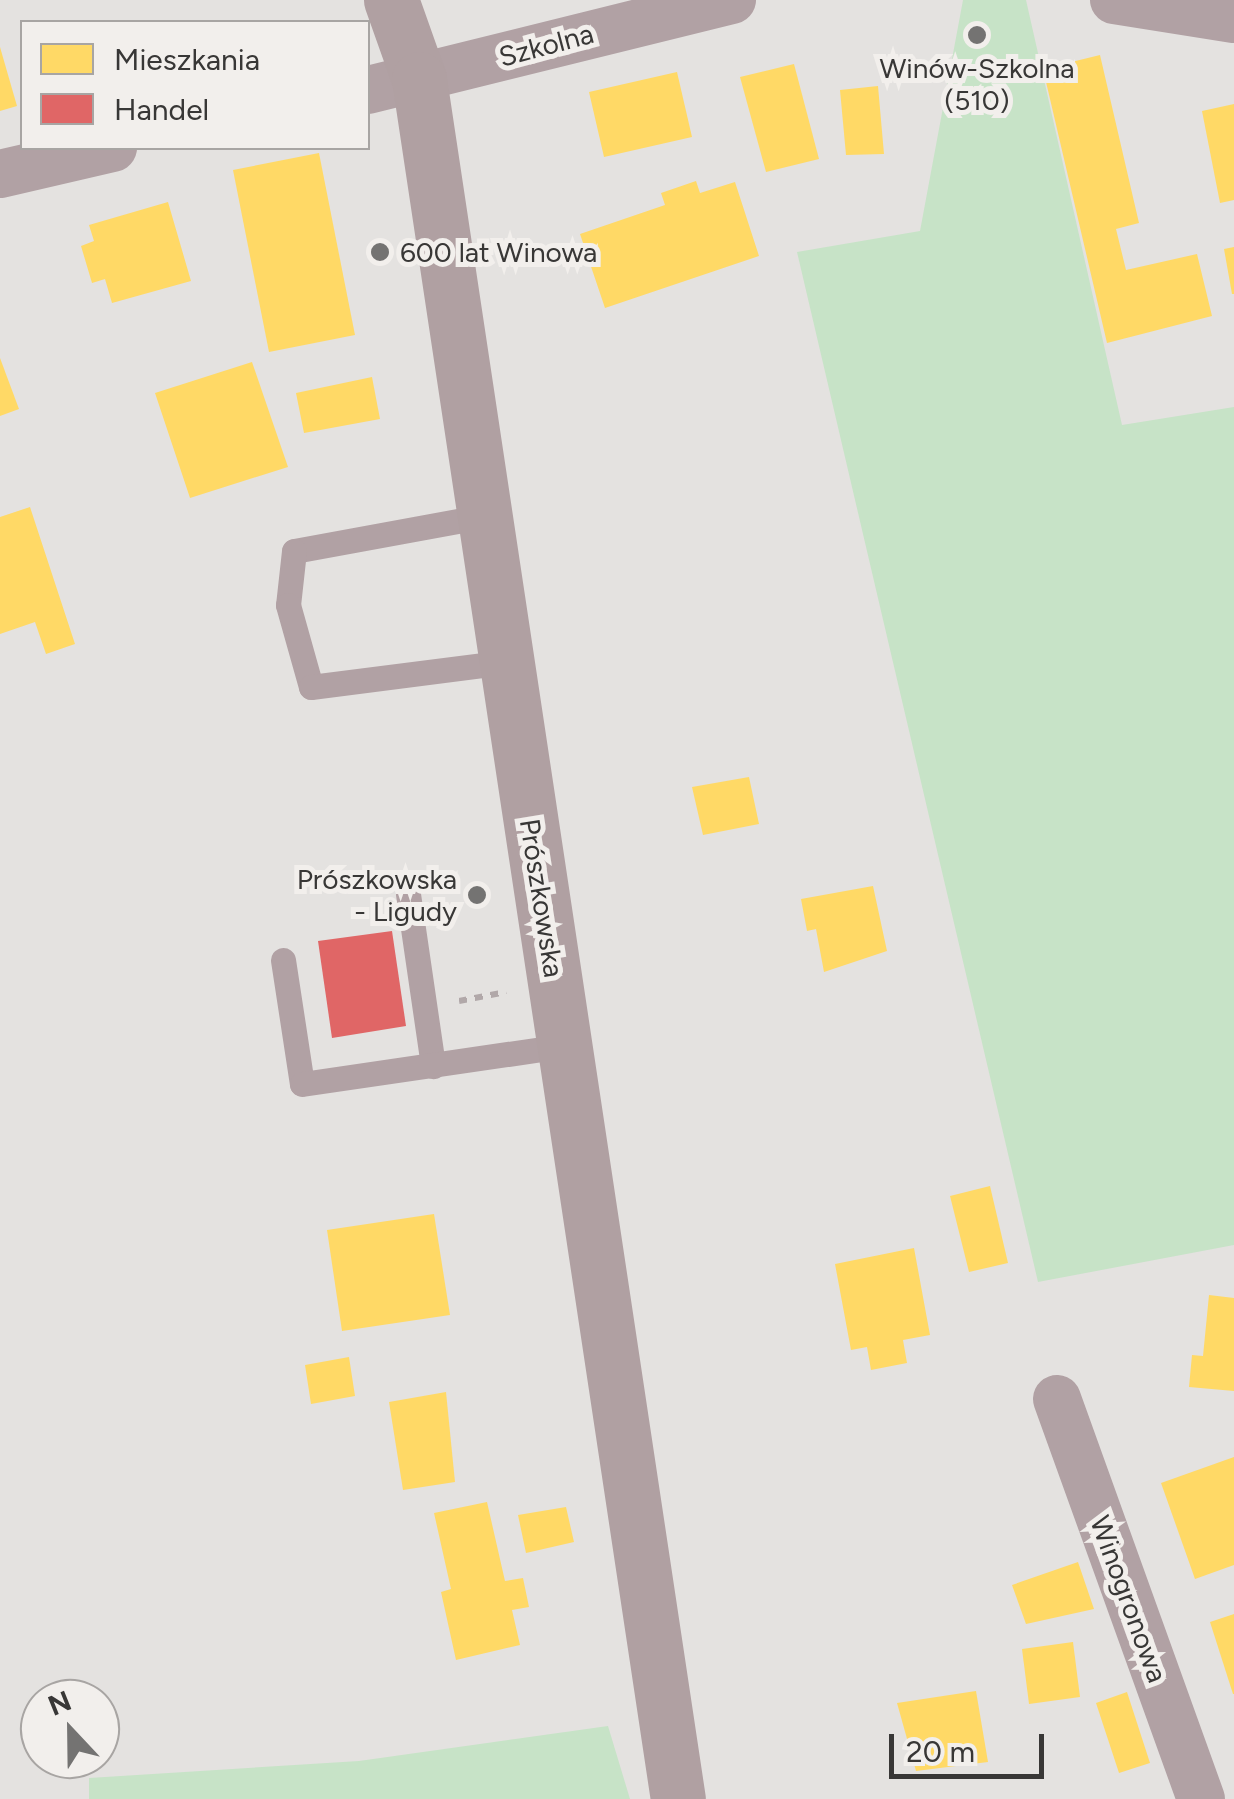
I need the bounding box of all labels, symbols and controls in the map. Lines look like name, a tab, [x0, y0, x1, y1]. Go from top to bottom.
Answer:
street label: Szkolna	[495, 16, 597, 74]
legend	[20, 20, 370, 150]
marker: Winów-Szkolna (510)	[966, 24, 988, 46]
text: Mieszkania	[114, 41, 260, 78]
place label: Winów-Szkolna (510)	[879, 51, 1075, 117]
text: Handel	[114, 91, 209, 128]
place label: 600 lat Winowa	[400, 235, 597, 269]
marker: 600 lat Winowa	[369, 241, 391, 263]
street label: Prószkowska	[513, 816, 571, 980]
place label: Prószkowska - Ligudy	[297, 862, 457, 928]
marker: Prószkowska - Ligudy	[466, 884, 488, 906]
street label: Winogronowa	[1083, 1511, 1175, 1687]
north arrow	[20, 1679, 120, 1779]
text: N	[43, 1683, 76, 1723]
scale bar	[894, 1714, 1049, 1776]
text: 20 m	[906, 1733, 975, 1770]

